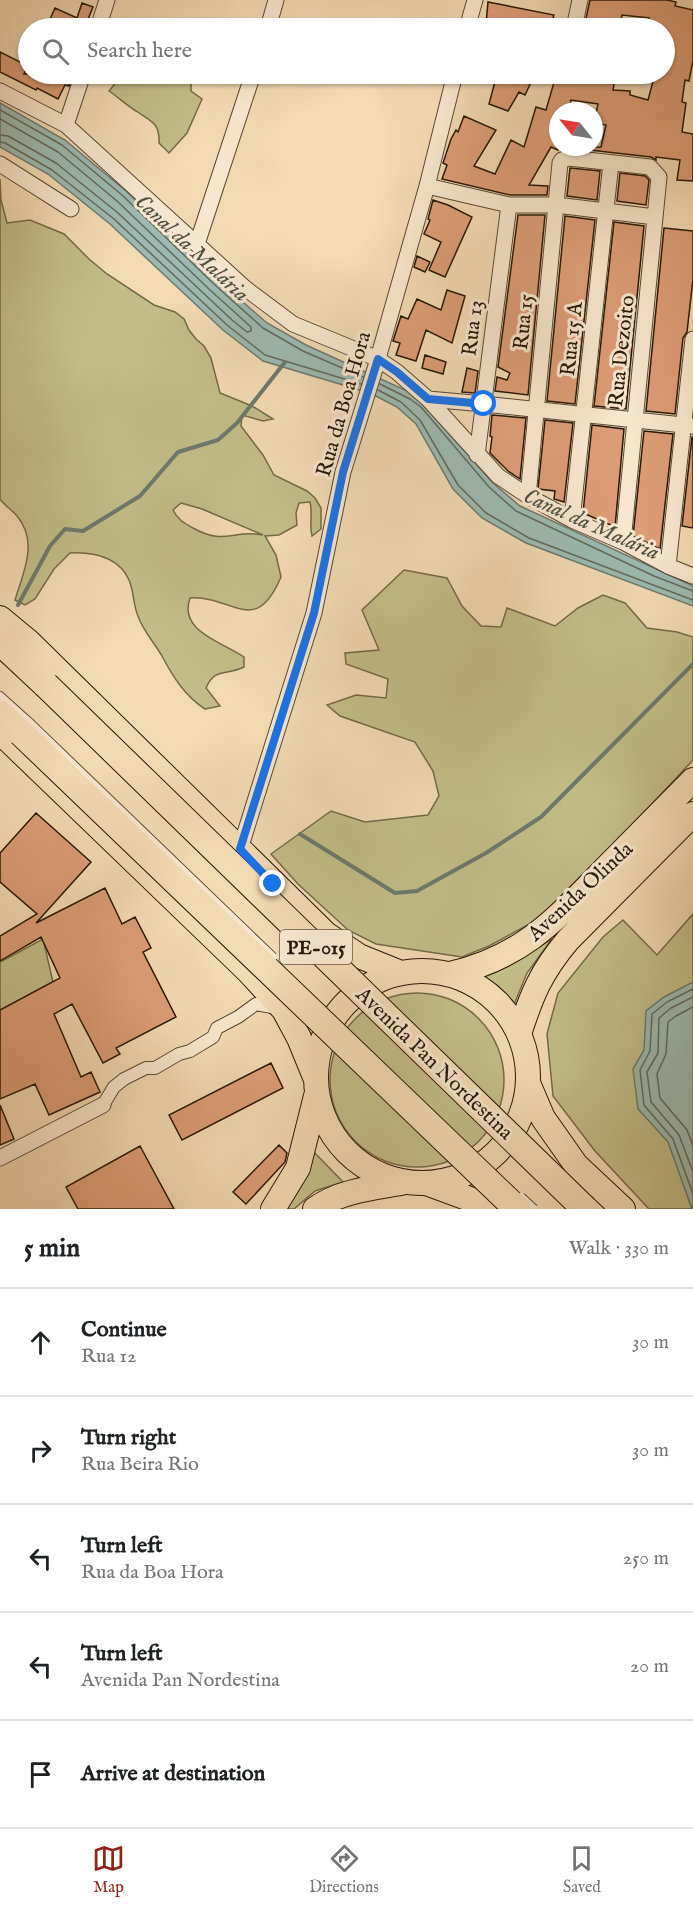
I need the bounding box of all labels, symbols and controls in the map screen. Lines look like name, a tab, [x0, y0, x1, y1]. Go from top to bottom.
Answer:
search box	[18, 18, 675, 84]
icon: search	[39, 35, 72, 68]
text: Search here	[87, 37, 192, 65]
north arrow	[549, 102, 603, 156]
water label: Canal da Malária	[129, 189, 255, 309]
street label: Rua 15	[508, 293, 541, 351]
street label: Rua Dezoito	[603, 294, 642, 408]
street label: Rua 13	[457, 299, 490, 358]
street label: Rua 15 A	[555, 300, 590, 378]
street label: Rua da Boa Hora	[311, 328, 378, 480]
route start	[470, 390, 496, 416]
water label: Canal da Malária	[519, 482, 664, 567]
street label: Avenida Olinda	[522, 836, 640, 948]
route end	[259, 870, 285, 896]
road number: PE-015	[280, 930, 352, 964]
street label: Avenida Pan Nordestina	[349, 981, 519, 1147]
text: 5 min	[24, 1232, 80, 1265]
text: Walk · 330 m	[569, 1236, 669, 1261]
text: Continue	[81, 1316, 167, 1344]
icon: ahead	[24, 1326, 57, 1359]
text: 30 m	[632, 1330, 669, 1355]
text: Rua 12	[81, 1344, 136, 1369]
text: Turn right	[81, 1424, 176, 1452]
icon: right	[24, 1434, 57, 1467]
text: 30 m	[632, 1438, 669, 1463]
text: Rua Beira Rio	[81, 1452, 199, 1477]
text: Turn left	[81, 1532, 163, 1560]
icon: left	[24, 1542, 57, 1575]
text: 250 m	[623, 1546, 669, 1571]
text: Rua da Boa Hora	[81, 1560, 224, 1585]
text: Turn left	[81, 1640, 163, 1668]
icon: left	[24, 1650, 57, 1683]
text: 20 m	[630, 1654, 669, 1679]
text: Avenida Pan Nordestina	[81, 1668, 280, 1693]
icon: arrive	[24, 1758, 57, 1791]
text: Arrive at destination	[81, 1760, 265, 1788]
tab: Map	[92, 1842, 125, 1898]
tab: Directions	[309, 1842, 379, 1898]
tab: Saved	[563, 1842, 601, 1898]

